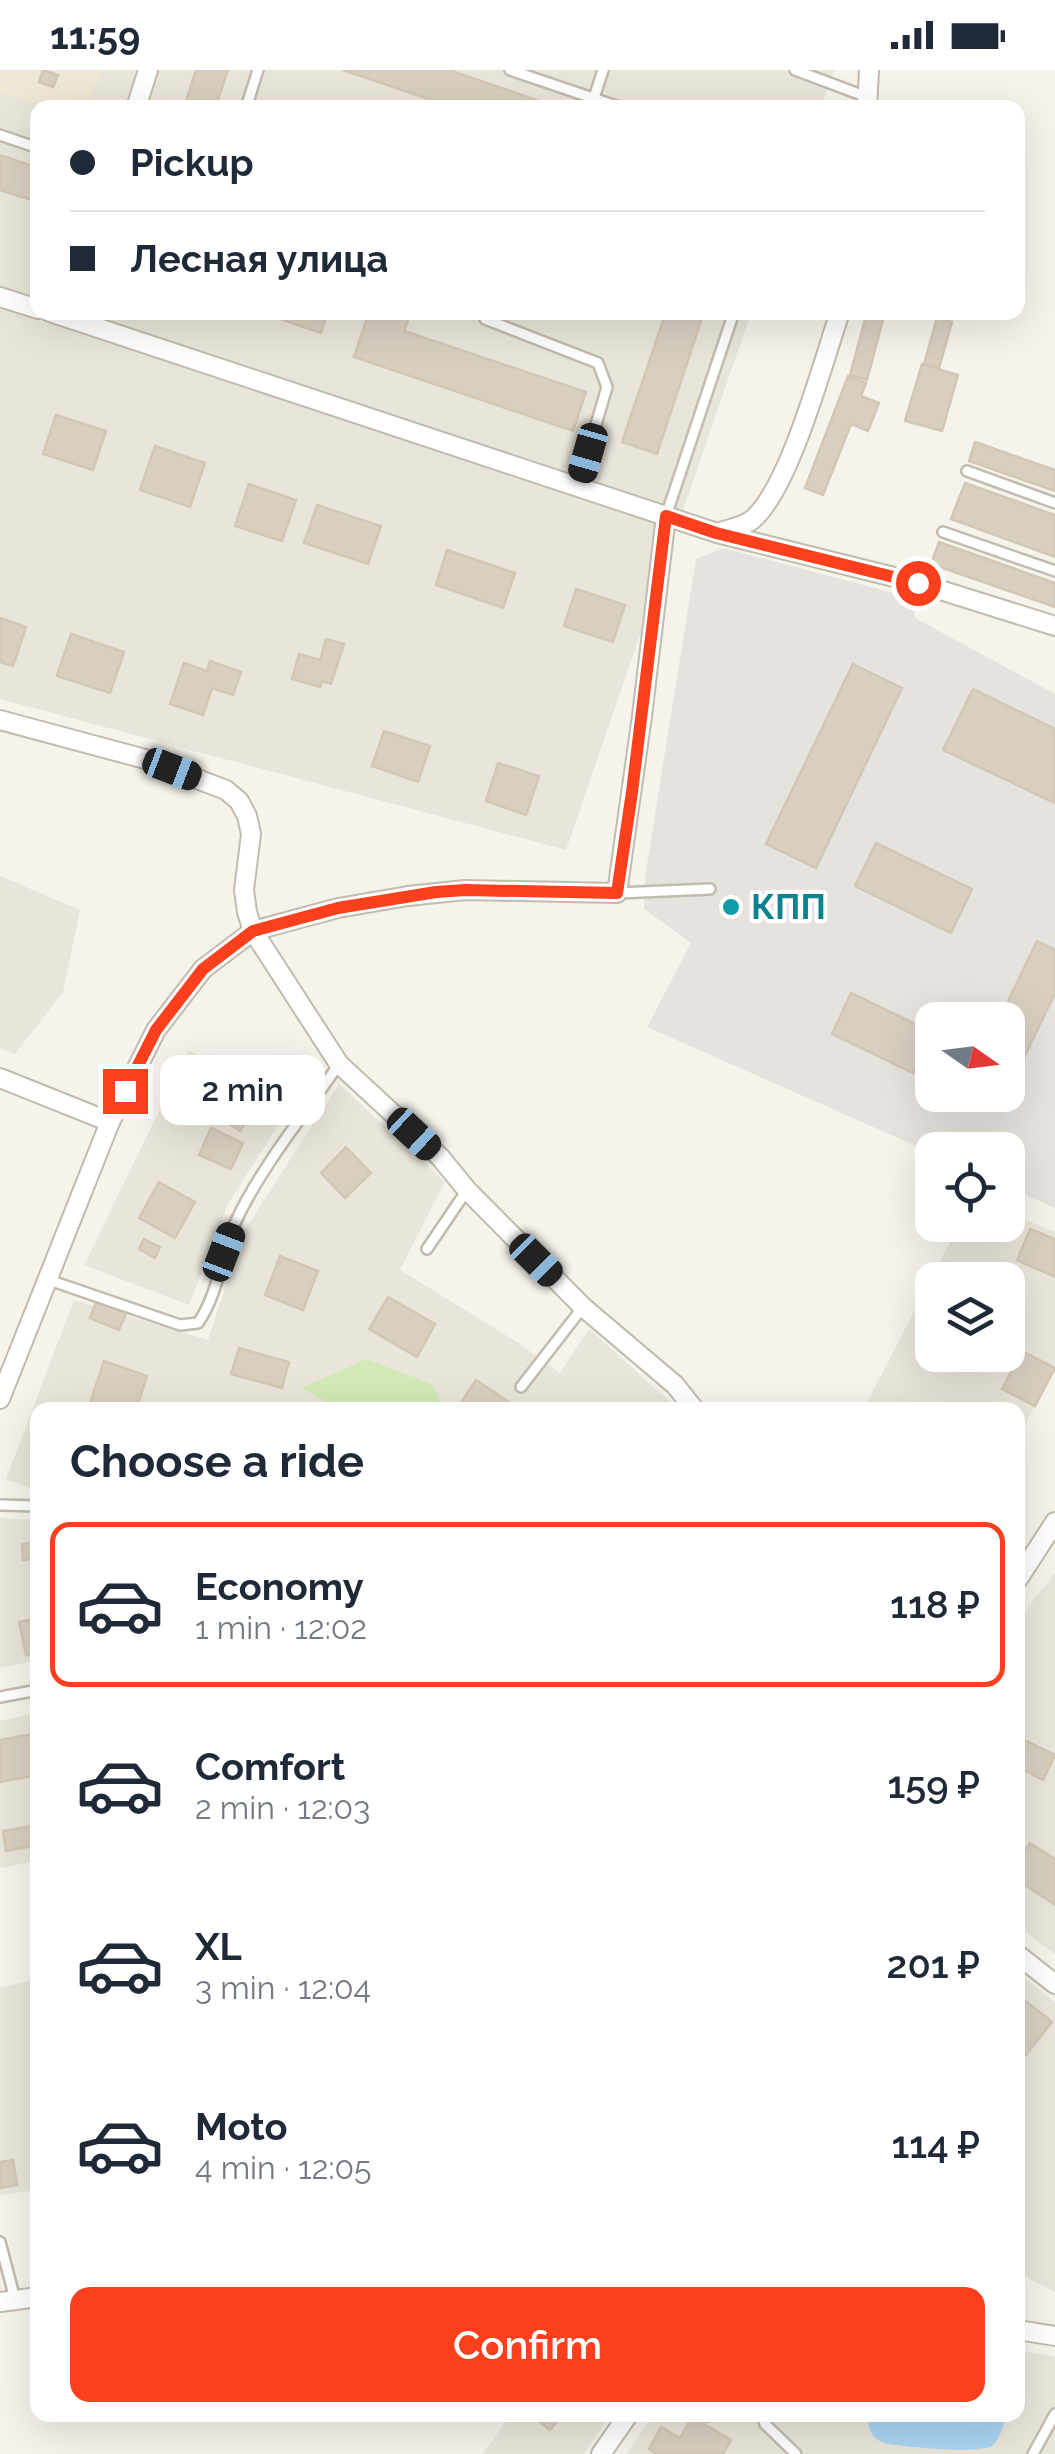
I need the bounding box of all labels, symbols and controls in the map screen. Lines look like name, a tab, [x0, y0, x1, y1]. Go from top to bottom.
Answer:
text: 11:59	[50, 13, 140, 58]
text: Pickup	[130, 140, 254, 185]
text: Лесная улица	[130, 236, 388, 281]
car	[565, 420, 611, 486]
route start	[896, 561, 941, 606]
car	[139, 744, 205, 794]
place label: КПП	[751, 886, 826, 927]
marker: КПП	[720, 896, 742, 918]
north arrow	[915, 1002, 1025, 1112]
map controls	[915, 1002, 1025, 1372]
callout: 2 min	[160, 1056, 325, 1126]
route end	[103, 1069, 148, 1114]
text: 2 min	[202, 1071, 283, 1108]
car	[382, 1103, 446, 1165]
button: locate	[915, 1132, 1025, 1242]
car	[199, 1219, 249, 1285]
car	[504, 1228, 568, 1292]
button: layers	[915, 1262, 1025, 1372]
text: Choose a ride	[70, 1435, 364, 1488]
icon: car	[75, 1560, 165, 1650]
text: Economy	[195, 1564, 364, 1609]
text: 118 ₽	[890, 1582, 980, 1627]
text: 1 min · 12:02	[195, 1609, 367, 1646]
icon: car	[75, 1740, 165, 1830]
text: Comfort	[195, 1744, 345, 1789]
text: 159 ₽	[887, 1762, 980, 1807]
text: 2 min · 12:03	[195, 1789, 370, 1826]
icon: car	[75, 1920, 165, 2010]
text: XL	[195, 1924, 242, 1969]
text: 201 ₽	[887, 1942, 980, 1987]
text: 3 min · 12:04	[195, 1969, 371, 2006]
icon: car	[75, 2100, 165, 2190]
text: Moto	[195, 2104, 288, 2149]
text: 114 ₽	[891, 2122, 980, 2167]
text: 4 min · 12:05	[195, 2149, 371, 2186]
button: Confirm	[70, 2287, 985, 2402]

